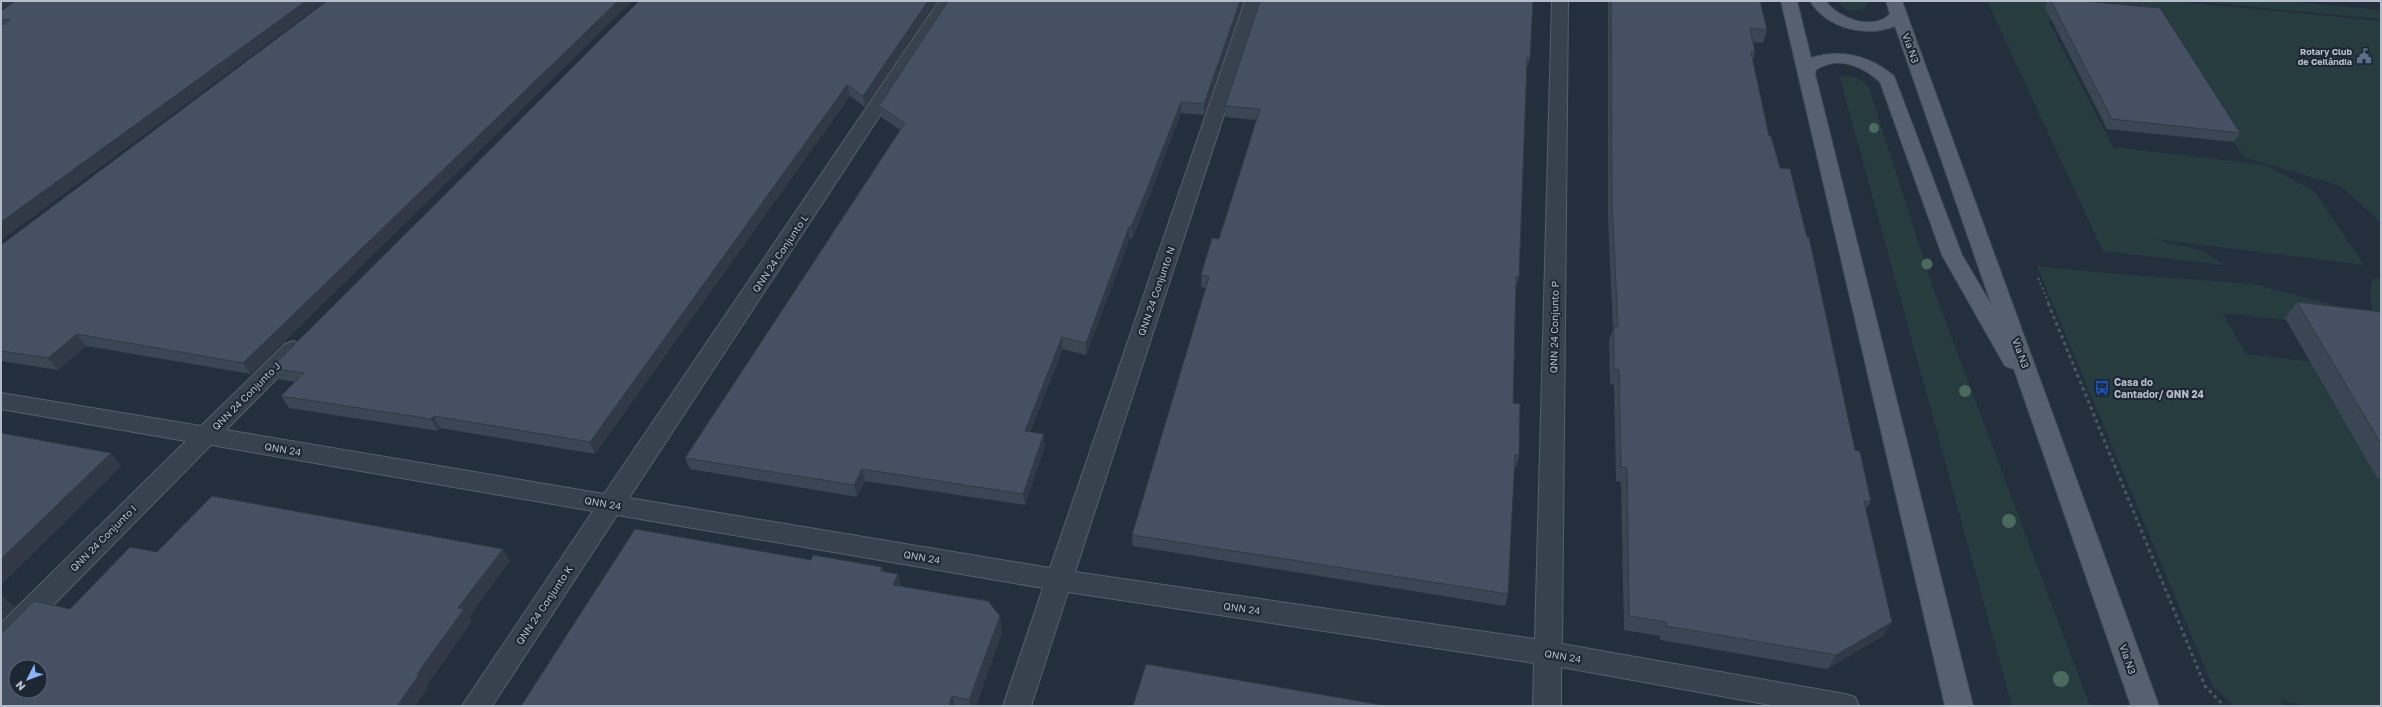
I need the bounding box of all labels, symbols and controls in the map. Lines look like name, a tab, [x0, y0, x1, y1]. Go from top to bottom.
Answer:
street label: Via N3	[1900, 31, 1922, 65]
place label: Rotary Club de Ceilândia	[2298, 46, 2352, 67]
public building icon: Rotary Club de Ceilândia	[2355, 47, 2373, 65]
street label: QNN 24 Conjunto L	[749, 211, 811, 294]
street label: QNN 24 Conjunto N	[1135, 245, 1177, 337]
street label: QNN 24 Conjunto P	[1547, 280, 1561, 373]
street label: Via N3	[2010, 336, 2032, 370]
street label: QNN 24 Conjunto J	[209, 359, 283, 433]
place label: Casa do Cantador/ QNN 24	[2114, 376, 2204, 400]
bus stop icon: Casa do Cantador/ QNN 24	[2093, 379, 2111, 397]
street label: QNN 24	[264, 440, 302, 458]
street label: QNN 24	[584, 494, 622, 512]
street label: QNN 24 Conjunto I	[67, 502, 139, 574]
street label: QNN 24	[903, 548, 941, 566]
street label: QNN 24 Conjunto K	[513, 563, 575, 647]
street label: QNN 24	[1223, 599, 1261, 617]
street label: Via N3	[2117, 642, 2139, 676]
street label: QNN 24	[1544, 647, 1582, 665]
north arrow	[8, 659, 48, 699]
text: N	[13, 679, 28, 693]

